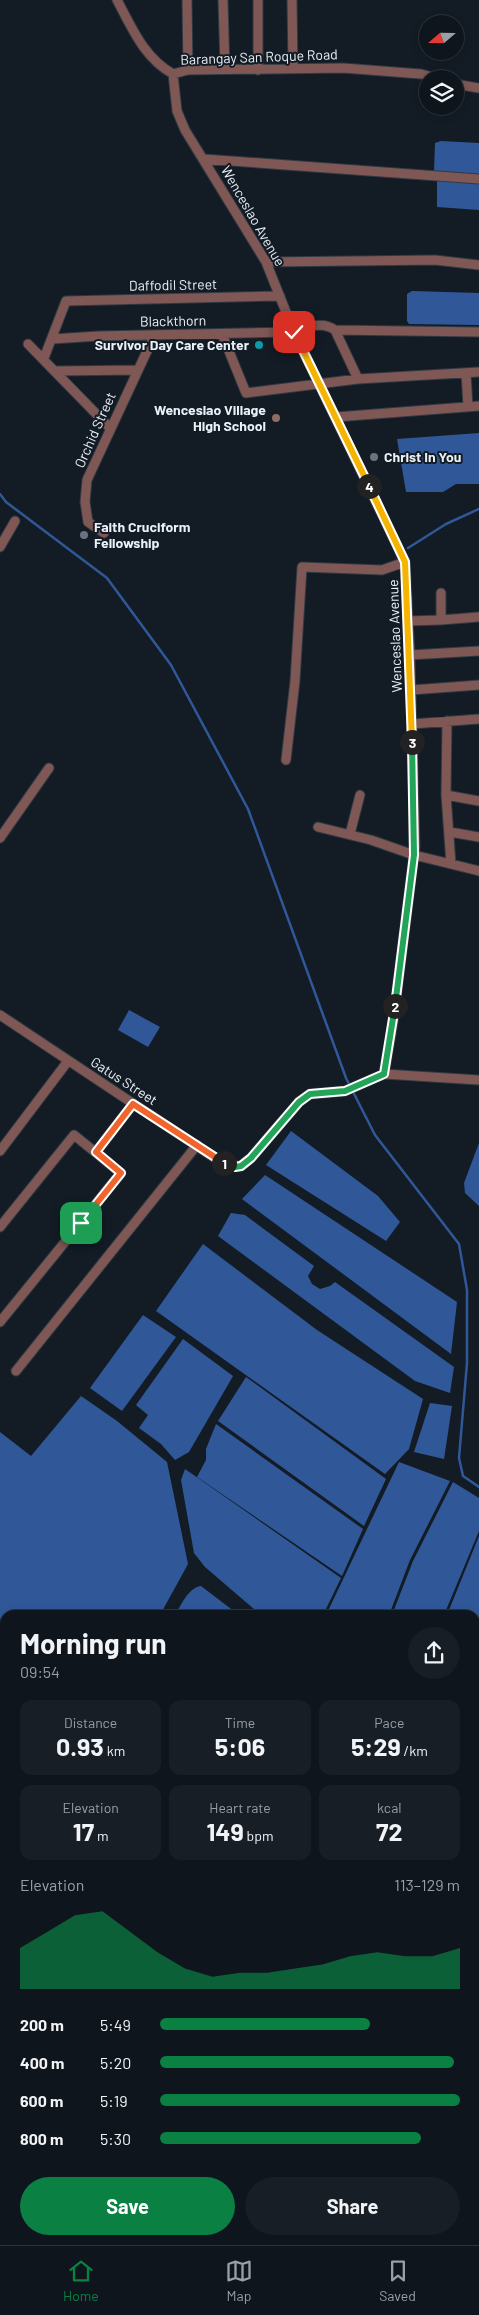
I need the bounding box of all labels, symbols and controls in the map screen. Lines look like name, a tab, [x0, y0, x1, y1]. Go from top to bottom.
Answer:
north arrow	[419, 15, 464, 60]
map controls	[419, 15, 464, 115]
street label: Barangay San Roque Road	[180, 45, 338, 68]
button: layers	[419, 70, 464, 115]
street label: Wenceslao Avenue	[218, 163, 289, 269]
street label: Daffodil Street	[129, 275, 217, 294]
street label: Blackthorn	[140, 311, 206, 330]
pin	[273, 311, 315, 353]
icon: check	[280, 318, 308, 346]
place label: Survivor Day Care Center	[95, 336, 250, 353]
marker: Survivor Day Care Center	[253, 339, 265, 351]
street label: Orchid Street	[70, 389, 119, 470]
place label: Wenceslao Village High School	[154, 401, 266, 434]
marker: Wenceslao Village High School	[270, 412, 282, 424]
place label: Christ In You	[384, 448, 461, 465]
marker: Christ In You	[368, 451, 380, 463]
pin: 4	[356, 474, 382, 498]
text: 4	[365, 478, 374, 495]
place label: Faith Cruciform Fellowship	[94, 518, 191, 551]
marker: Faith Cruciform Fellowship	[78, 529, 90, 541]
street label: Wenceslao Avenue	[384, 579, 405, 693]
pin: 3	[400, 730, 424, 754]
text: 3	[409, 734, 416, 751]
pin: 2	[382, 994, 408, 1018]
text: 2	[392, 998, 399, 1015]
street label: Gatus Street	[88, 1053, 161, 1108]
pin: 1	[212, 1150, 236, 1176]
text: 1	[222, 1155, 227, 1172]
pin	[60, 1202, 102, 1244]
icon: arrive	[67, 1209, 95, 1237]
text: Morning run	[20, 1626, 167, 1660]
button: share	[408, 1627, 460, 1679]
text: 09:54	[20, 1662, 60, 1681]
text: Distance	[64, 1714, 117, 1731]
text: Time	[225, 1714, 255, 1731]
text: Pace	[374, 1714, 404, 1731]
text: 0.93	[56, 1731, 104, 1761]
text: 5:06	[215, 1731, 265, 1761]
text: 5:29	[351, 1731, 401, 1761]
text: km	[104, 1742, 125, 1759]
text: /km	[401, 1742, 428, 1759]
text: Elevation	[62, 1799, 119, 1816]
text: Heart rate	[209, 1799, 271, 1816]
text: kcal	[377, 1799, 402, 1816]
text: 17	[73, 1816, 94, 1846]
text: 149	[206, 1816, 244, 1846]
text: 72	[376, 1816, 403, 1846]
text: m	[94, 1827, 108, 1844]
text: bpm	[244, 1827, 274, 1844]
text: Elevation	[20, 1875, 84, 1894]
text: 113–129 m	[394, 1875, 460, 1894]
text: 200 m	[20, 2015, 64, 2034]
text: 5:49	[100, 2015, 131, 2034]
text: 400 m	[20, 2053, 64, 2072]
text: 5:20	[100, 2053, 131, 2072]
text: 600 m	[20, 2091, 63, 2110]
text: 5:19	[100, 2091, 128, 2110]
text: 800 m	[20, 2129, 63, 2148]
text: 5:30	[100, 2129, 131, 2148]
button: Save	[20, 2177, 235, 2235]
button: Share	[245, 2177, 460, 2235]
tab: Home	[63, 2257, 99, 2304]
tab: Map	[225, 2257, 253, 2304]
tab: Saved	[379, 2257, 416, 2304]

